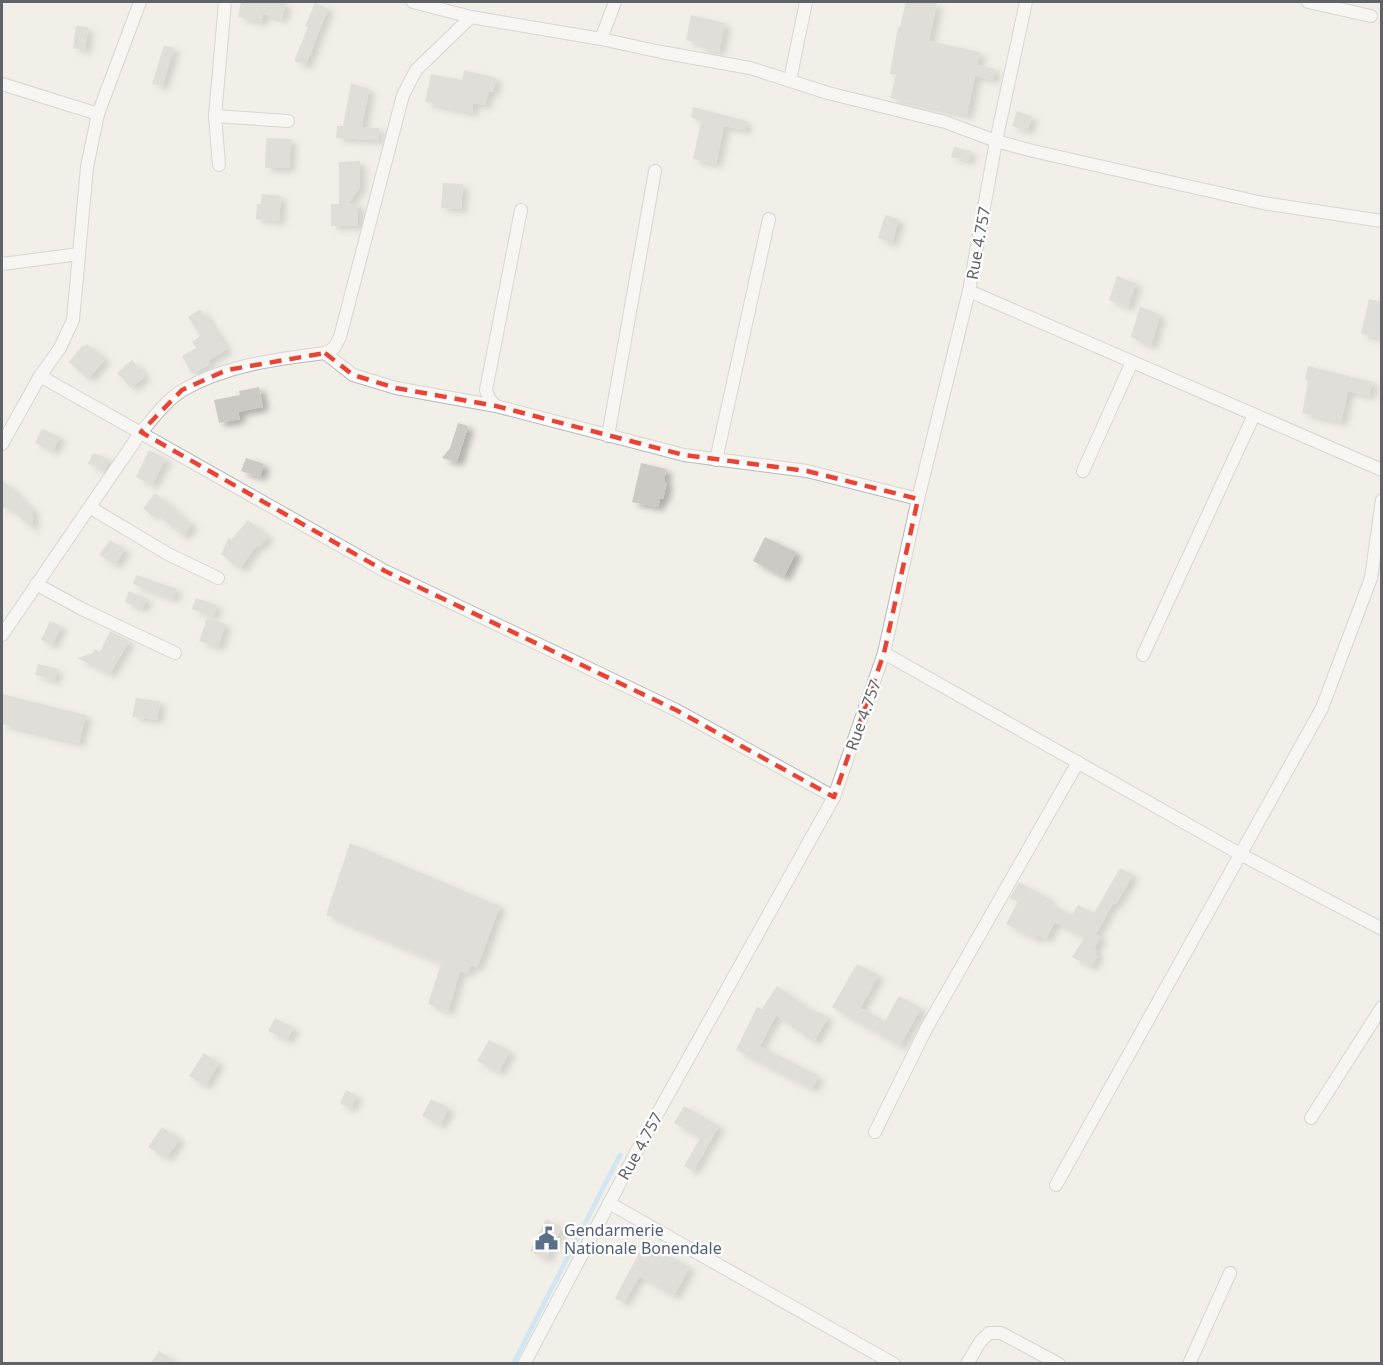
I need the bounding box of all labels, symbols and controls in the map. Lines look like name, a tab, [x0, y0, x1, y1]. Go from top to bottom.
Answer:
street label: Rue 4.757	[961, 205, 995, 281]
street label: Rue 4.757	[840, 677, 886, 753]
street label: Rue 4.757	[612, 1108, 668, 1184]
place label: Gendarmerie Nationale Bonendale	[564, 1219, 722, 1259]
public building icon: Gendarmerie Nationale Bonendale	[533, 1226, 559, 1252]

